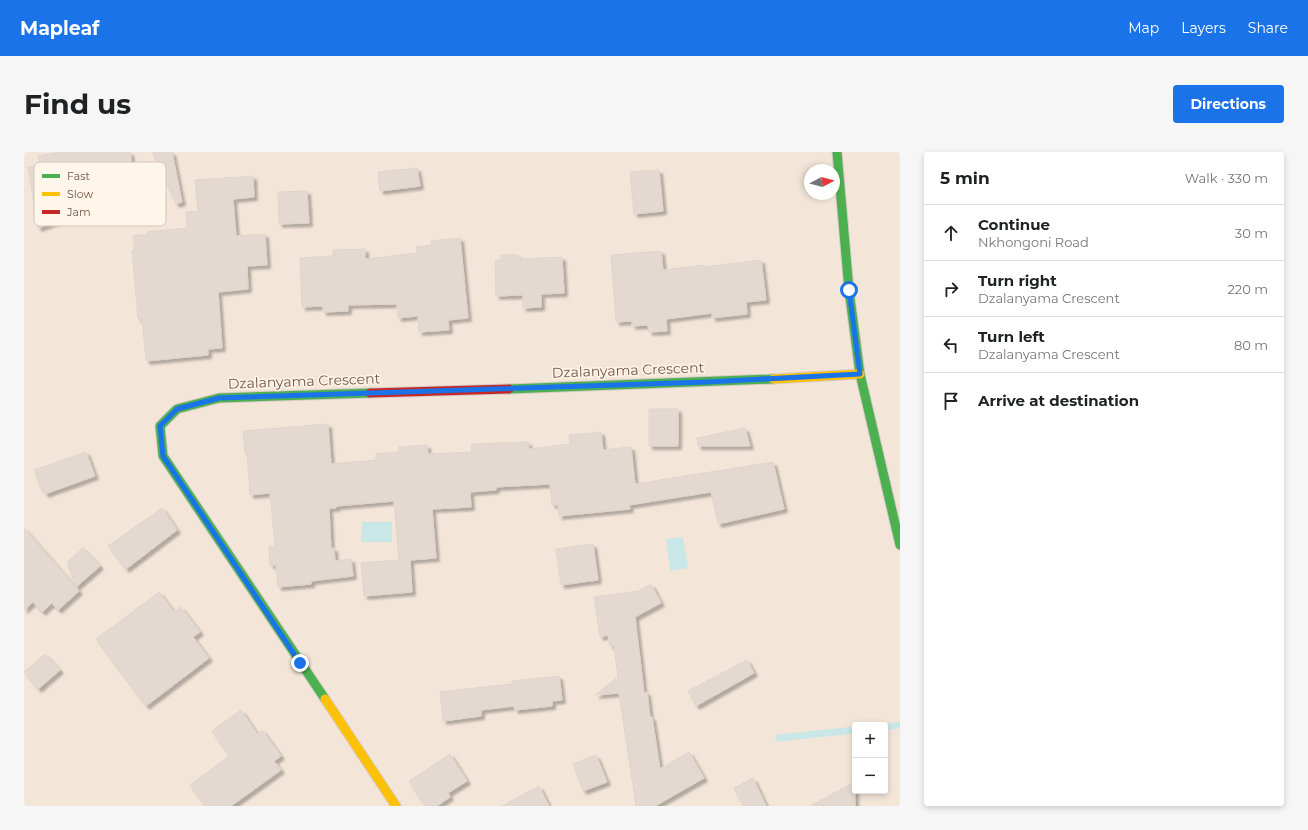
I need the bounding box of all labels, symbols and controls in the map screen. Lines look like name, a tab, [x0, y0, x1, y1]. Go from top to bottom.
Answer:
text: Mapleaf	[20, 17, 99, 40]
text: Map	[1128, 19, 1159, 37]
text: Layers	[1181, 19, 1226, 37]
text: Share	[1248, 19, 1288, 37]
button: Directions	[1173, 85, 1284, 123]
text: Find us	[24, 87, 131, 121]
legend	[34, 162, 166, 226]
north arrow	[804, 164, 840, 200]
text: 5 min	[940, 168, 990, 188]
text: Fast	[67, 169, 91, 183]
text: Walk · 330 m	[1185, 170, 1268, 186]
text: Slow	[67, 187, 93, 201]
text: Jam	[66, 205, 91, 219]
text: Continue	[978, 215, 1050, 234]
icon: ahead	[940, 222, 962, 244]
text: 30 m	[1235, 225, 1268, 241]
text: Nkhongoni Road	[978, 234, 1089, 250]
text: Turn right	[978, 271, 1057, 290]
icon: right	[940, 278, 962, 300]
route start	[840, 281, 858, 299]
text: 220 m	[1227, 281, 1268, 297]
text: Dzalanyama Crescent	[978, 290, 1120, 306]
text: Turn left	[978, 327, 1045, 346]
icon: left	[940, 334, 962, 356]
text: 80 m	[1234, 337, 1268, 353]
text: Dzalanyama Crescent	[978, 346, 1120, 362]
street label: Dzalanyama Crescent	[551, 358, 705, 382]
street label: Dzalanyama Crescent	[227, 369, 381, 393]
icon: arrive	[940, 390, 962, 412]
text: Arrive at destination	[978, 391, 1139, 410]
route end	[291, 654, 309, 672]
map controls	[852, 722, 888, 794]
button: +	[852, 722, 888, 758]
button: −	[852, 758, 888, 794]

